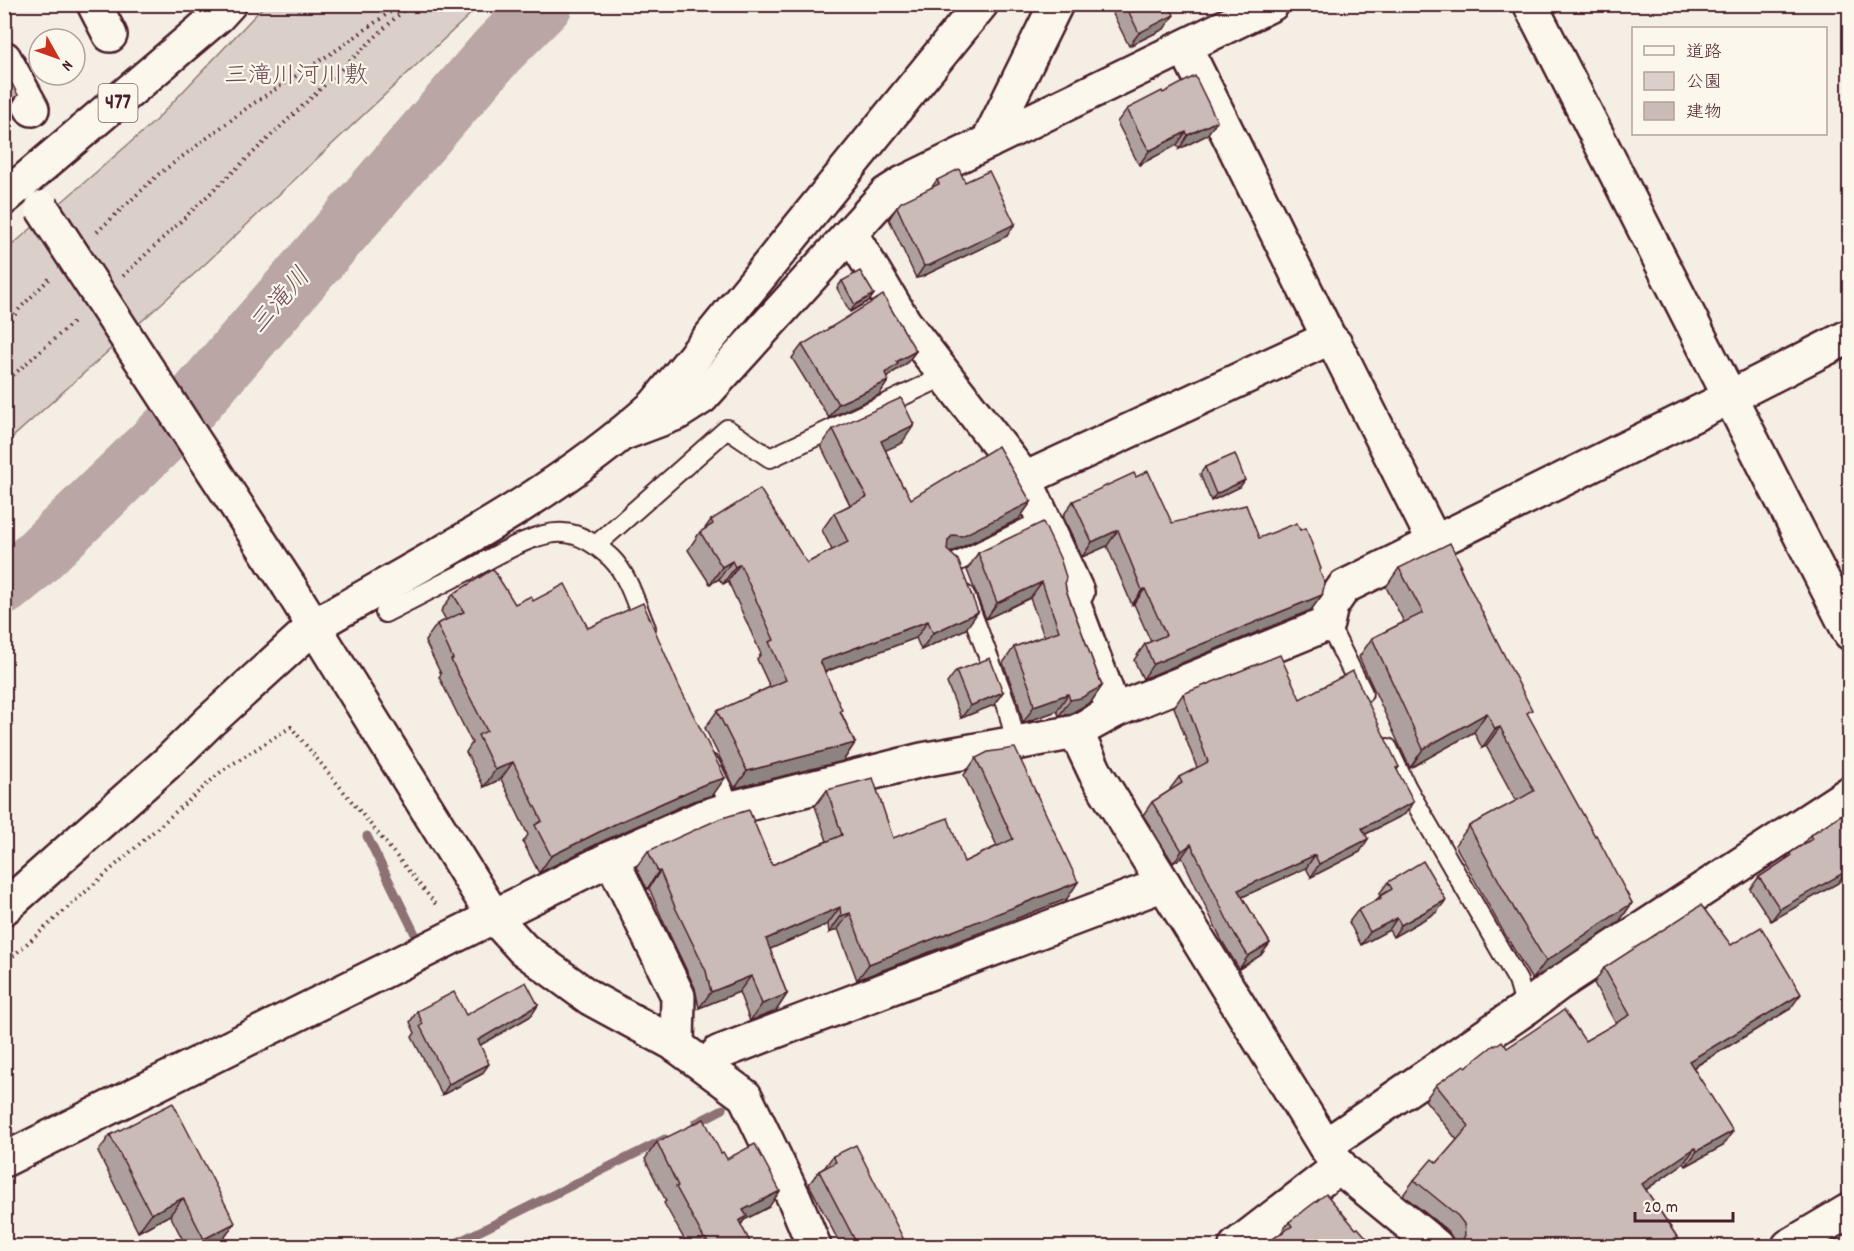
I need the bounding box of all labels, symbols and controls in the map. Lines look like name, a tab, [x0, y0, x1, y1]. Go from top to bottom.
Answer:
north arrow	[27, 27, 87, 87]
legend	[1632, 27, 1827, 135]
text: 道路	[1686, 41, 1722, 66]
text: N	[55, 55, 78, 76]
park label: 三滝川河川敷	[224, 60, 368, 94]
text: 公園	[1686, 71, 1722, 96]
road number: 477	[98, 84, 138, 122]
text: 建物	[1686, 101, 1722, 126]
water label: 三滝川	[241, 260, 321, 344]
scale bar	[1635, 1185, 1732, 1223]
text: 20 m	[1644, 1196, 1678, 1221]

